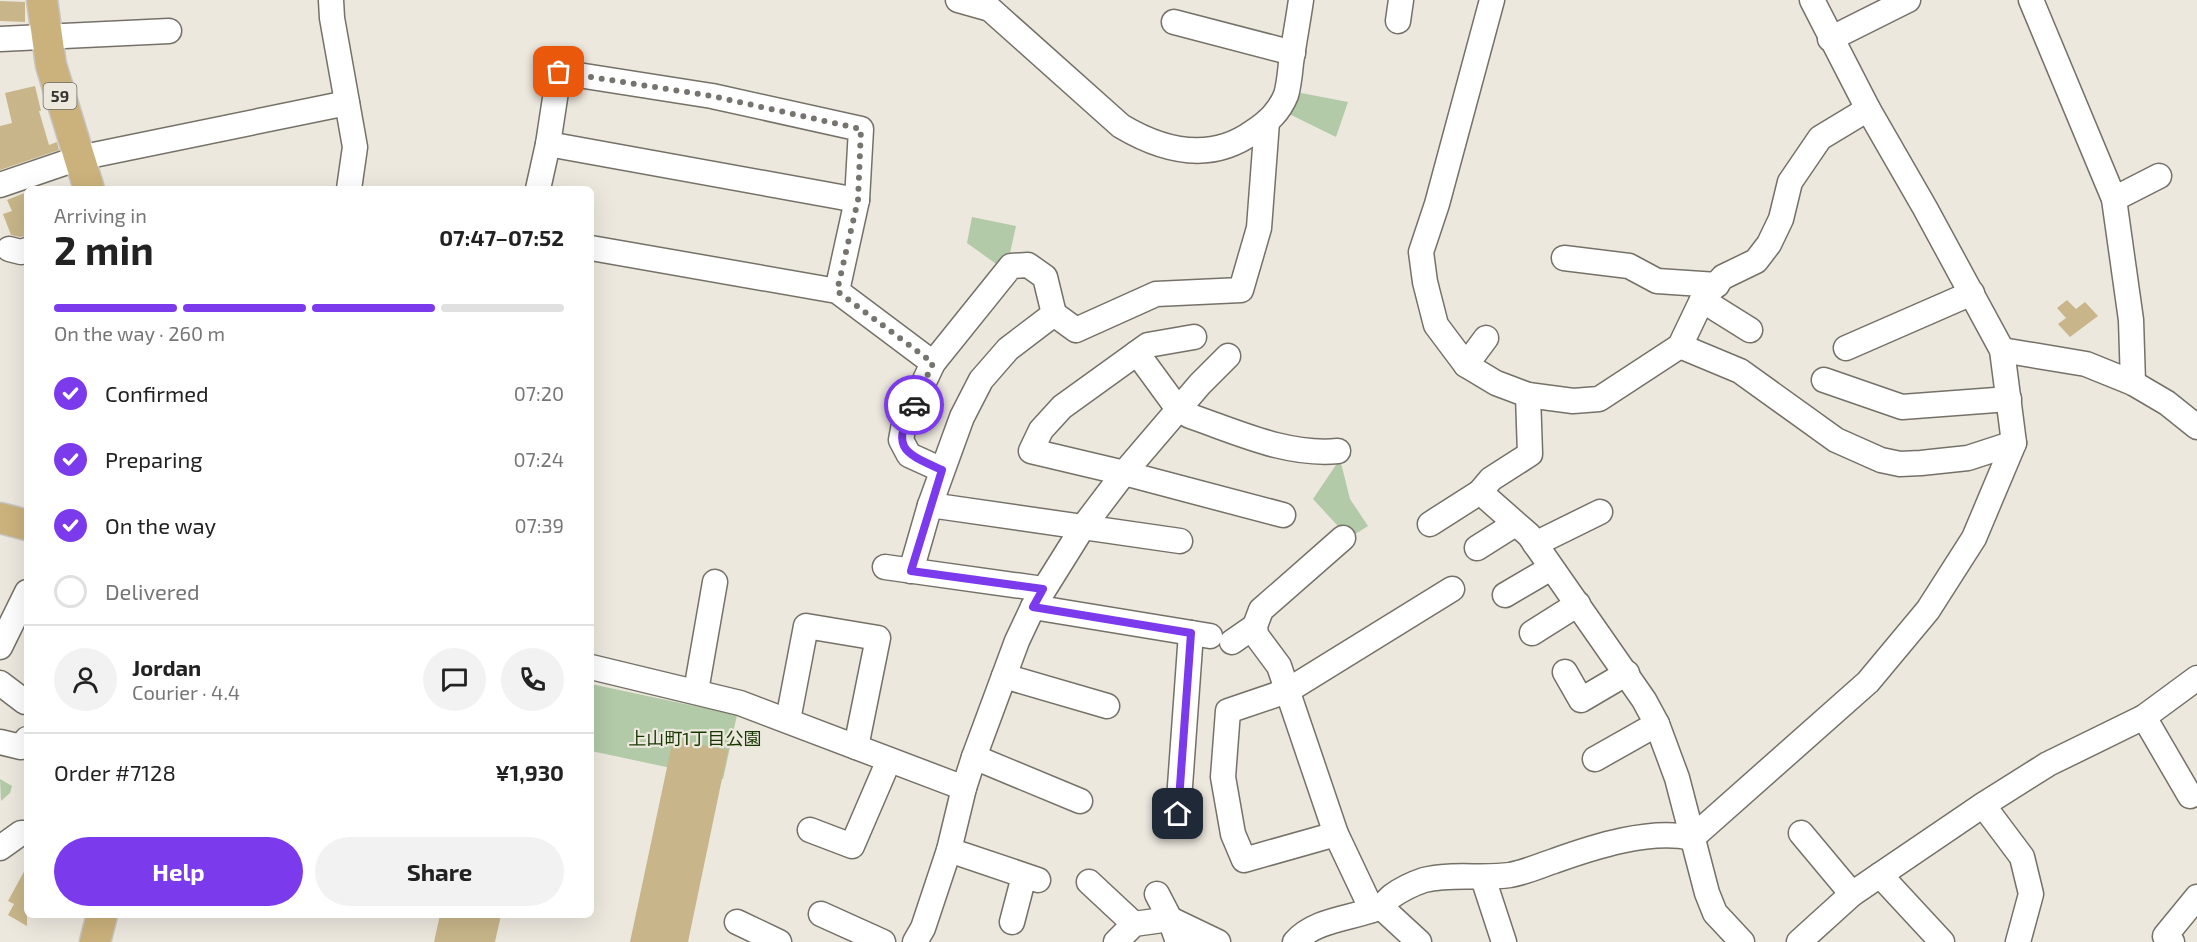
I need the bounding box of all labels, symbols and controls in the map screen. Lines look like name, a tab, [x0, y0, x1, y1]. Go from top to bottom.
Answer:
pin	[533, 46, 584, 97]
icon: bag	[542, 55, 575, 88]
road number: 59	[44, 83, 76, 109]
text: Arriving in	[54, 203, 147, 227]
text: 07:47–07:52	[439, 224, 564, 250]
text: 2 min	[54, 226, 154, 273]
text: On the way · 260 m	[54, 321, 225, 345]
courier	[884, 375, 944, 435]
icon: check	[54, 377, 87, 410]
text: Confirmed	[105, 380, 209, 406]
text: 07:20	[514, 381, 564, 405]
icon: car	[898, 389, 931, 422]
icon: check	[54, 443, 87, 476]
text: Preparing	[105, 446, 203, 472]
text: 07:24	[513, 447, 564, 471]
icon: check	[54, 509, 87, 542]
text: On the way	[105, 512, 216, 538]
text: 07:39	[514, 513, 564, 537]
text: Delivered	[105, 578, 200, 604]
button: person	[54, 648, 117, 711]
button: chat	[423, 648, 486, 711]
button: phone	[501, 648, 564, 711]
text: Jordan	[132, 654, 201, 680]
text: Courier · 4.4	[132, 680, 240, 704]
park label: 上山町1丁目公園	[628, 727, 762, 749]
text: Order #7128	[54, 759, 176, 785]
text: ¥1,930	[495, 759, 564, 785]
pin	[1152, 788, 1203, 839]
icon: home	[1161, 797, 1194, 830]
button: Help	[54, 837, 303, 906]
button: Share	[315, 837, 564, 906]

